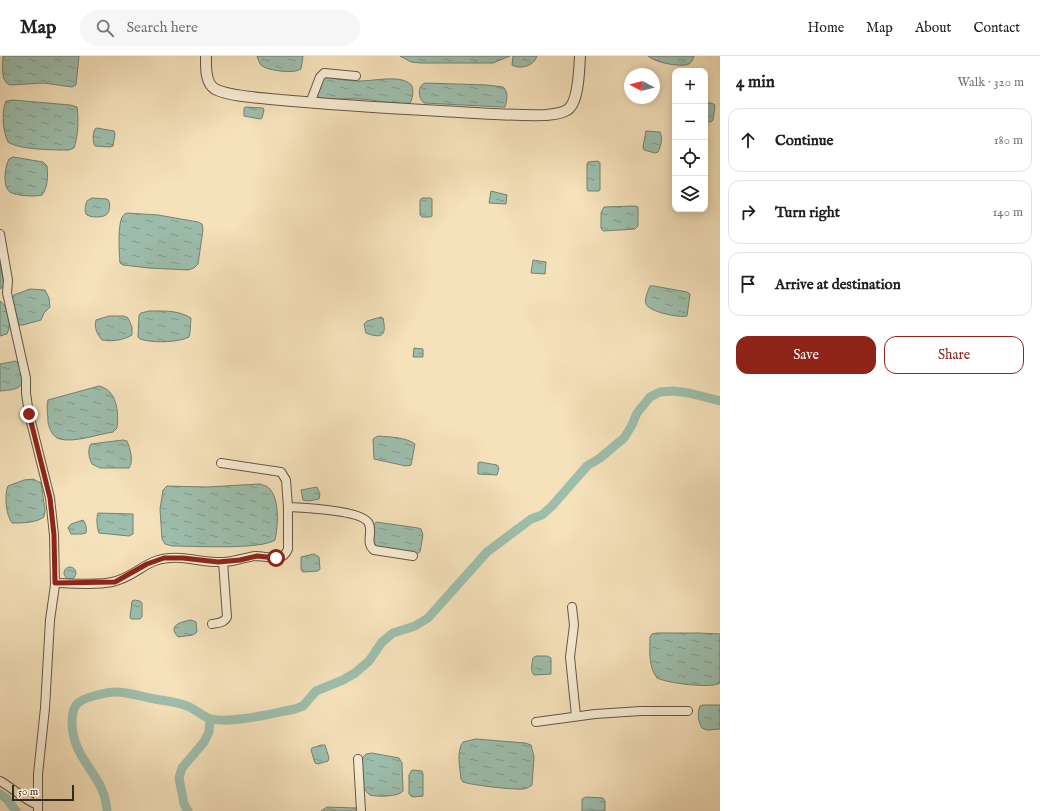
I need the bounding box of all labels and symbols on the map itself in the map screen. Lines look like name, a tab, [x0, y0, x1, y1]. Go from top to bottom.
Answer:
north arrow	[624, 68, 660, 104]
route end	[20, 405, 38, 423]
route start	[267, 549, 285, 567]
scale bar	[12, 783, 74, 802]

